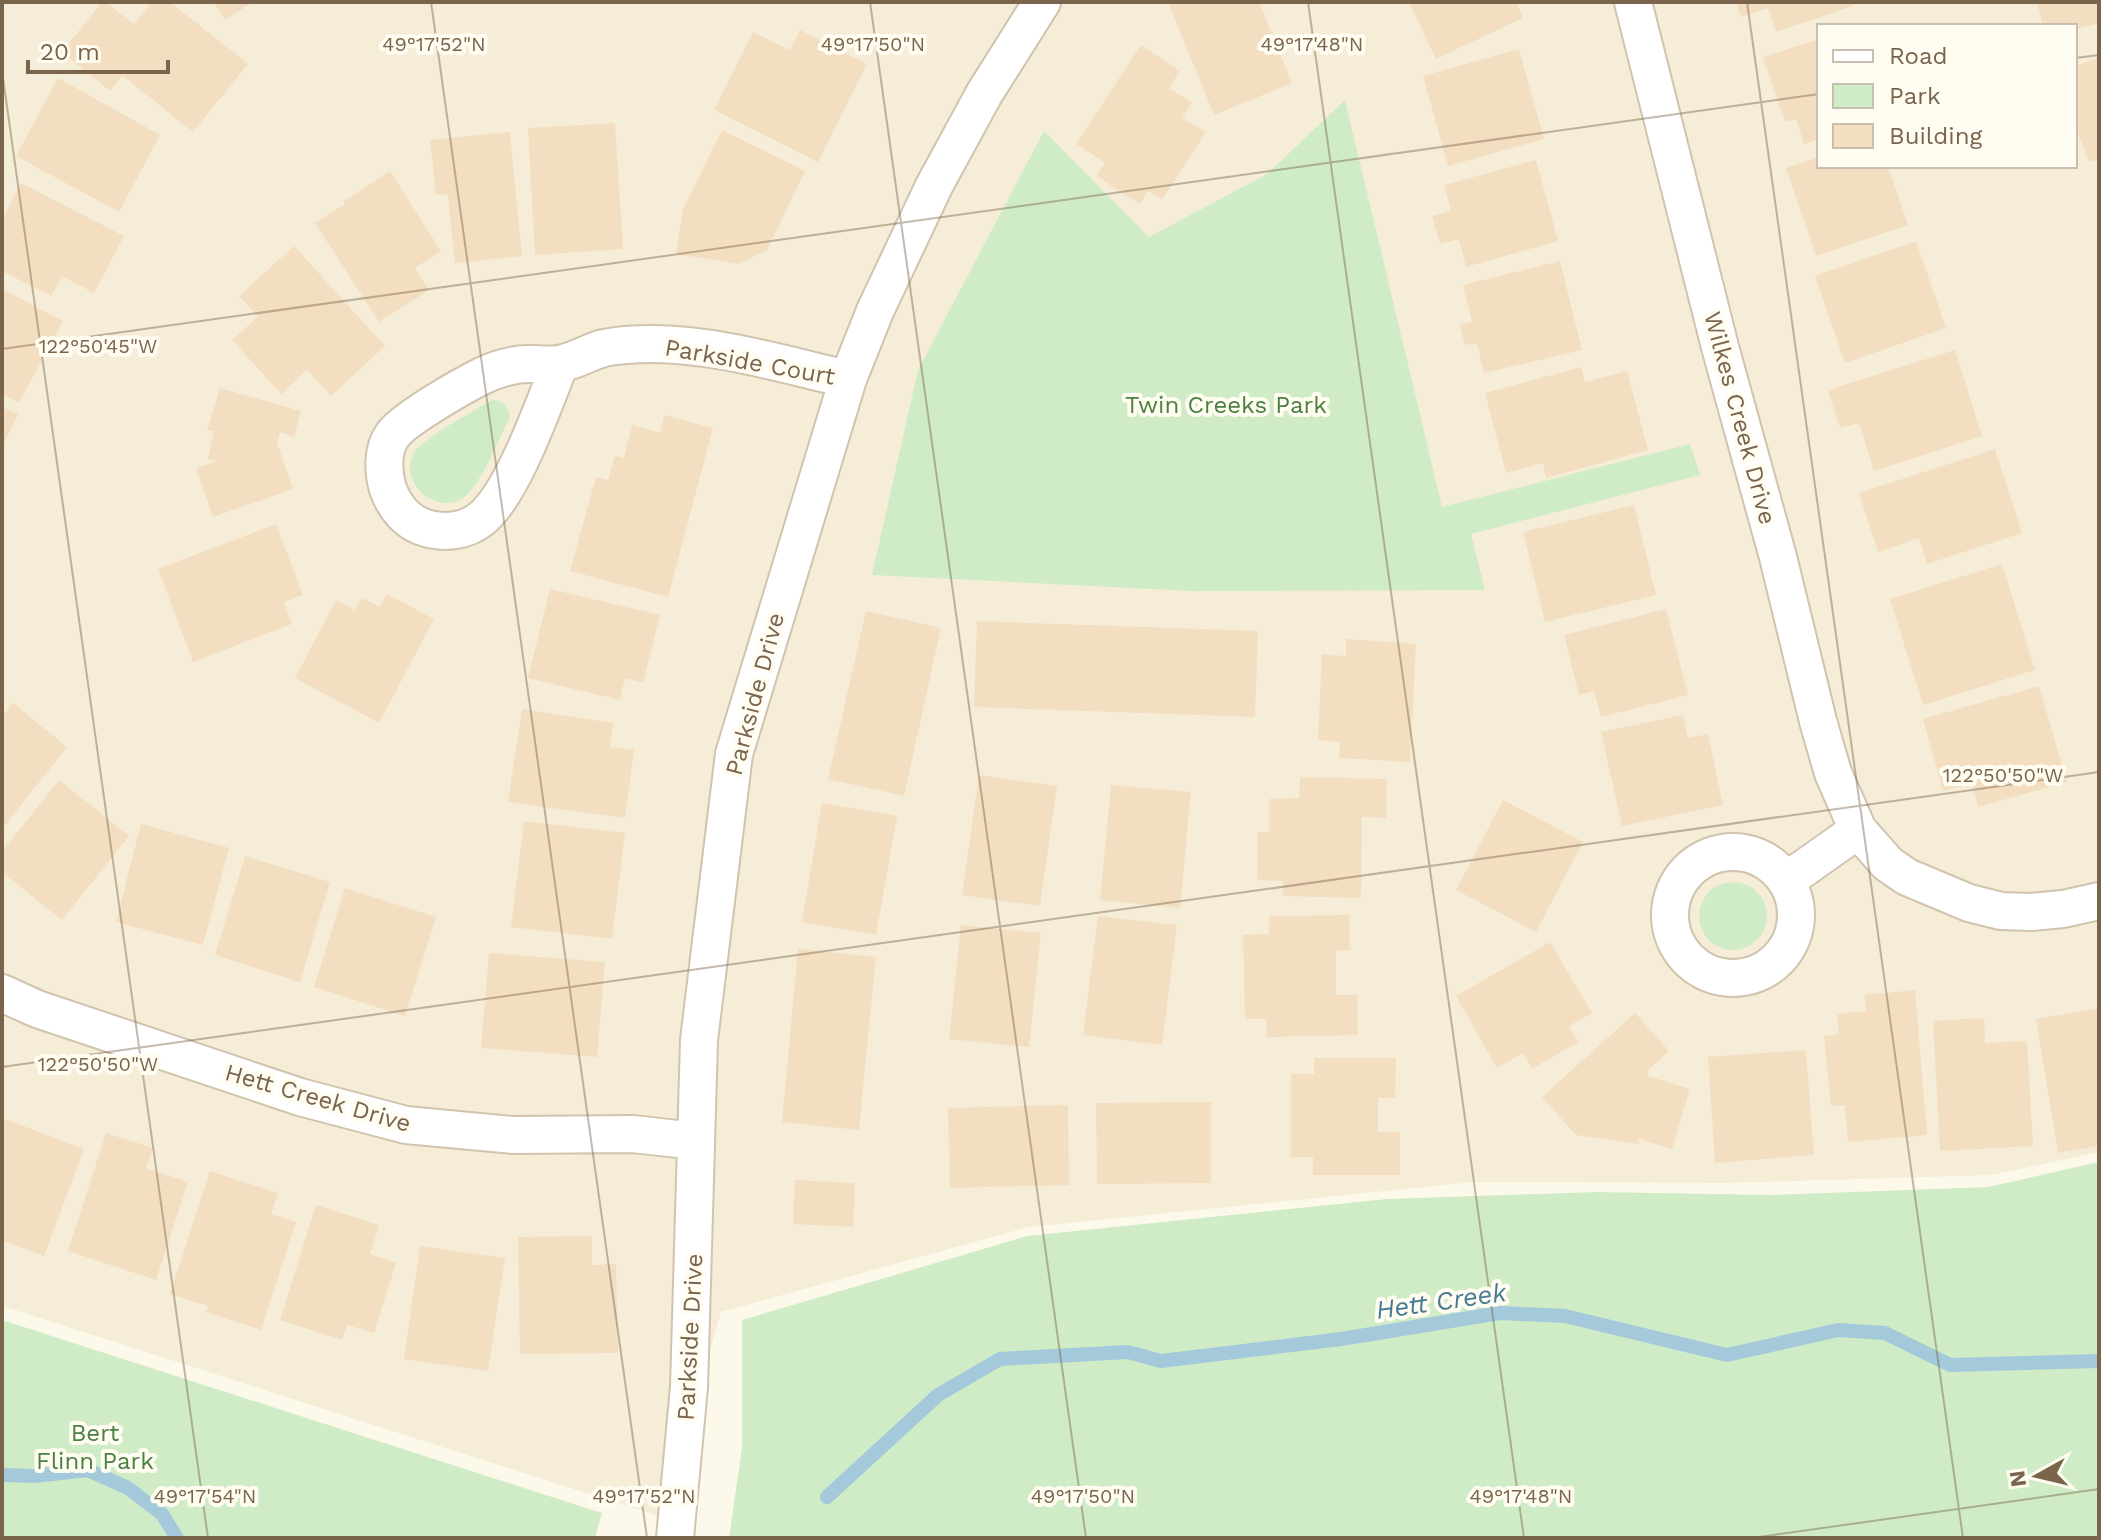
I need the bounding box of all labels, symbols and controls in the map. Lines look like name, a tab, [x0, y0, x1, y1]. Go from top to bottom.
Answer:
scale bar	[28, 24, 168, 74]
legend	[1817, 24, 2077, 168]
text: 49°17'52"N	[382, 32, 486, 56]
text: 49°17'50"N	[821, 32, 925, 56]
text: 49°17'48"N	[1261, 32, 1363, 56]
text: 20 m	[40, 38, 100, 66]
text: Road	[1889, 42, 1948, 70]
text: Park	[1889, 82, 1941, 110]
text: Building	[1889, 122, 1982, 150]
street label: Wilkes Creek Drive	[1698, 309, 1782, 527]
street label: Parkside Court	[663, 333, 837, 391]
text: 122°50'45"W	[39, 334, 157, 358]
park label: Twin Creeks Park	[1125, 391, 1327, 419]
street label: Parkside Drive	[720, 610, 790, 778]
text: 122°50'50"W	[1943, 763, 2063, 787]
text: 122°50'50"W	[38, 1052, 158, 1076]
street label: Hett Creek Drive	[222, 1058, 414, 1138]
street label: Parkside Drive	[672, 1253, 708, 1421]
water label: Hett Creek	[1374, 1277, 1509, 1325]
park label: Bert Flinn Park	[36, 1419, 154, 1475]
north arrow	[1997, 1436, 2077, 1516]
text: N	[2004, 1469, 2031, 1489]
text: 49°17'54"N	[153, 1484, 257, 1508]
text: 49°17'52"N	[592, 1484, 696, 1508]
text: 49°17'50"N	[1031, 1484, 1135, 1508]
text: 49°17'48"N	[1470, 1484, 1572, 1508]

